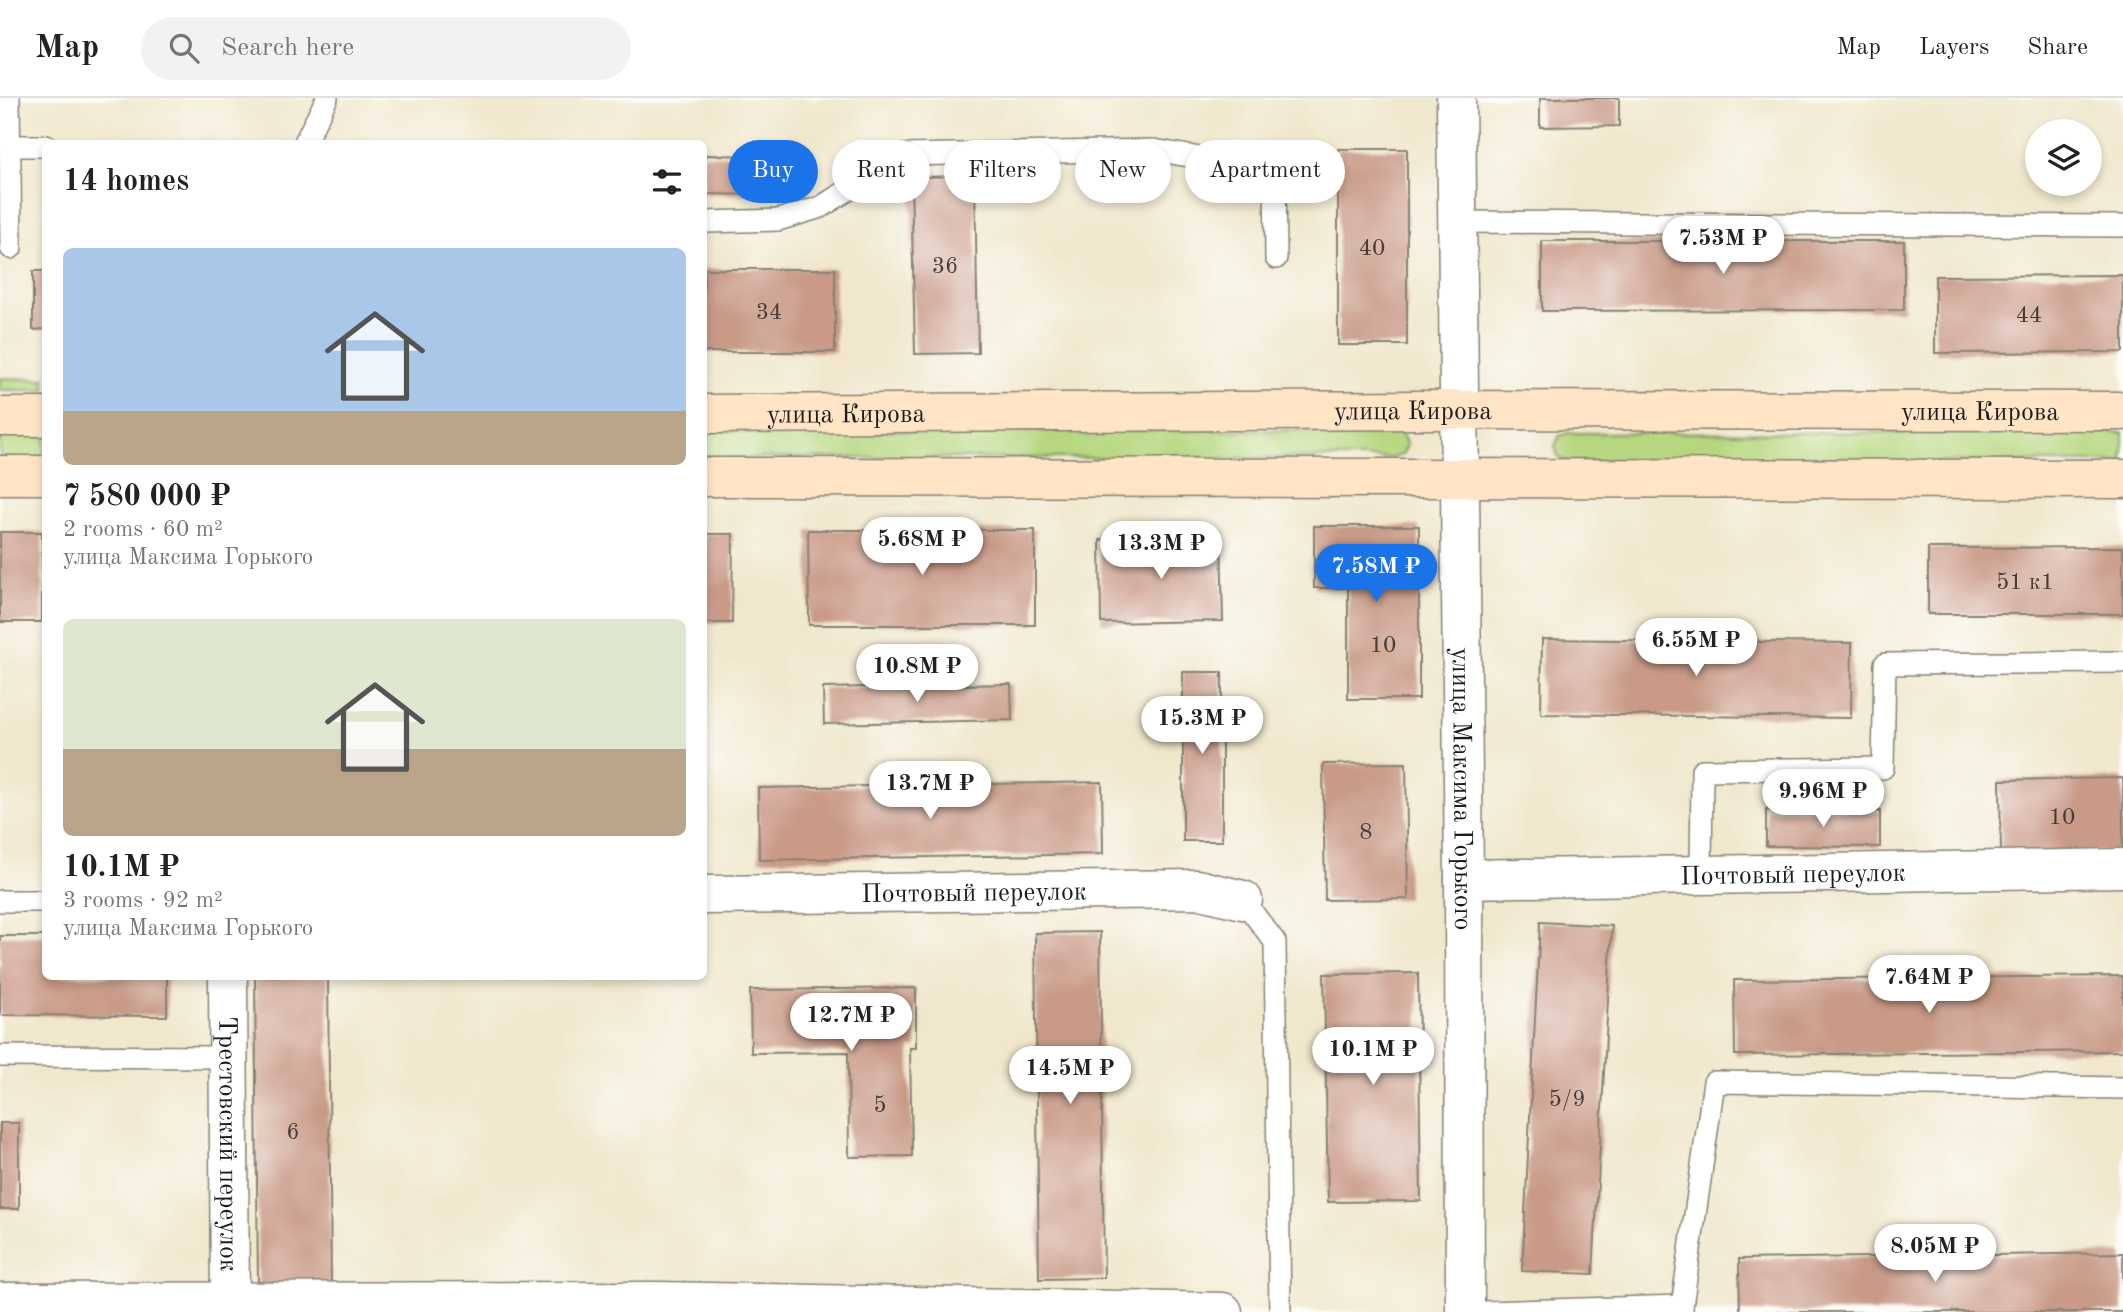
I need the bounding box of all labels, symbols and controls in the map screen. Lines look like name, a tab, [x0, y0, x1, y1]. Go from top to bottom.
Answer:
search box	[141, 17, 631, 80]
icon: search	[165, 29, 203, 67]
text: Map	[35, 32, 99, 65]
text: Search here	[221, 35, 354, 61]
text: Map	[1837, 36, 1881, 60]
text: Layers	[1919, 36, 1989, 60]
text: Share	[2027, 36, 2088, 60]
map controls	[2025, 119, 2102, 196]
button: layers	[2025, 119, 2102, 196]
chip: Buy	[728, 140, 818, 203]
chip: Rent	[832, 140, 930, 203]
chip: Filters	[944, 140, 1061, 203]
chip: New	[1075, 140, 1171, 203]
chip: Apartment	[1185, 140, 1345, 203]
icon: filters	[648, 163, 686, 201]
text: 14 homes	[63, 167, 189, 197]
pin: 7.53M ₽	[1658, 216, 1788, 276]
text: 7.53M ₽	[1678, 227, 1768, 250]
house number: 40	[1359, 237, 1385, 260]
house number: 36	[932, 255, 958, 278]
icon: home	[312, 293, 438, 419]
house number: 34	[756, 301, 782, 324]
house number: 44	[2016, 304, 2042, 327]
street label: улица Кирова	[1334, 399, 1492, 425]
street label: улица Кирова	[1901, 400, 2059, 426]
street label: улица Кирова	[767, 402, 925, 429]
text: 7 580 000 ₽	[63, 482, 231, 512]
text: 2 rooms · 60 m²	[63, 518, 223, 541]
pin: 5.68M ₽	[857, 518, 987, 577]
pin: 13.3M ₽	[1096, 522, 1226, 581]
text: 5.68M ₽	[877, 528, 967, 551]
text: 13.3M ₽	[1116, 532, 1206, 555]
pin: 7.58M ₽	[1311, 545, 1441, 604]
text: улица Максима Горького	[63, 546, 313, 569]
text: 7.58M ₽	[1331, 555, 1421, 578]
house number: 51 к1	[1996, 571, 2054, 594]
pin: 6.55M ₽	[1631, 618, 1761, 678]
text: 6.55M ₽	[1651, 629, 1741, 652]
house number: 10	[1370, 634, 1396, 657]
pin: 10.8M ₽	[852, 644, 982, 704]
street label: улица Максима Горького	[1447, 647, 1475, 931]
text: 10.8M ₽	[872, 655, 962, 678]
icon: home	[312, 664, 438, 790]
pin: 15.3M ₽	[1137, 696, 1267, 756]
text: 15.3M ₽	[1157, 707, 1247, 730]
pin: 13.7M ₽	[865, 762, 995, 821]
pin: 9.96M ₽	[1758, 770, 1888, 829]
text: 13.7M ₽	[885, 772, 975, 795]
text: 9.96M ₽	[1778, 780, 1868, 803]
house number: 10	[2049, 806, 2075, 829]
house number: 8	[1359, 821, 1373, 844]
text: 10.1M ₽	[63, 853, 180, 883]
street label: Почтовый переулок	[1680, 861, 1906, 890]
street label: Почтовый переулок	[861, 879, 1087, 908]
text: 3 rooms · 92 m²	[63, 889, 223, 912]
text: улица Максима Горького	[63, 917, 313, 940]
pin: 7.64M ₽	[1864, 956, 1994, 1015]
text: 7.64M ₽	[1884, 966, 1974, 989]
pin: 12.7M ₽	[786, 993, 916, 1053]
text: 12.7M ₽	[806, 1004, 896, 1027]
street label: Трестовский переулок	[213, 1016, 241, 1272]
pin: 10.1M ₽	[1308, 1028, 1438, 1087]
text: 10.1M ₽	[1328, 1038, 1418, 1061]
pin: 14.5M ₽	[1005, 1046, 1135, 1106]
text: 14.5M ₽	[1025, 1057, 1115, 1080]
house number: 5/9	[1548, 1088, 1586, 1111]
house number: 5	[873, 1094, 887, 1117]
house number: 6	[286, 1121, 300, 1144]
pin: 8.05M ₽	[1870, 1224, 2000, 1284]
text: 8.05M ₽	[1890, 1235, 1980, 1258]

